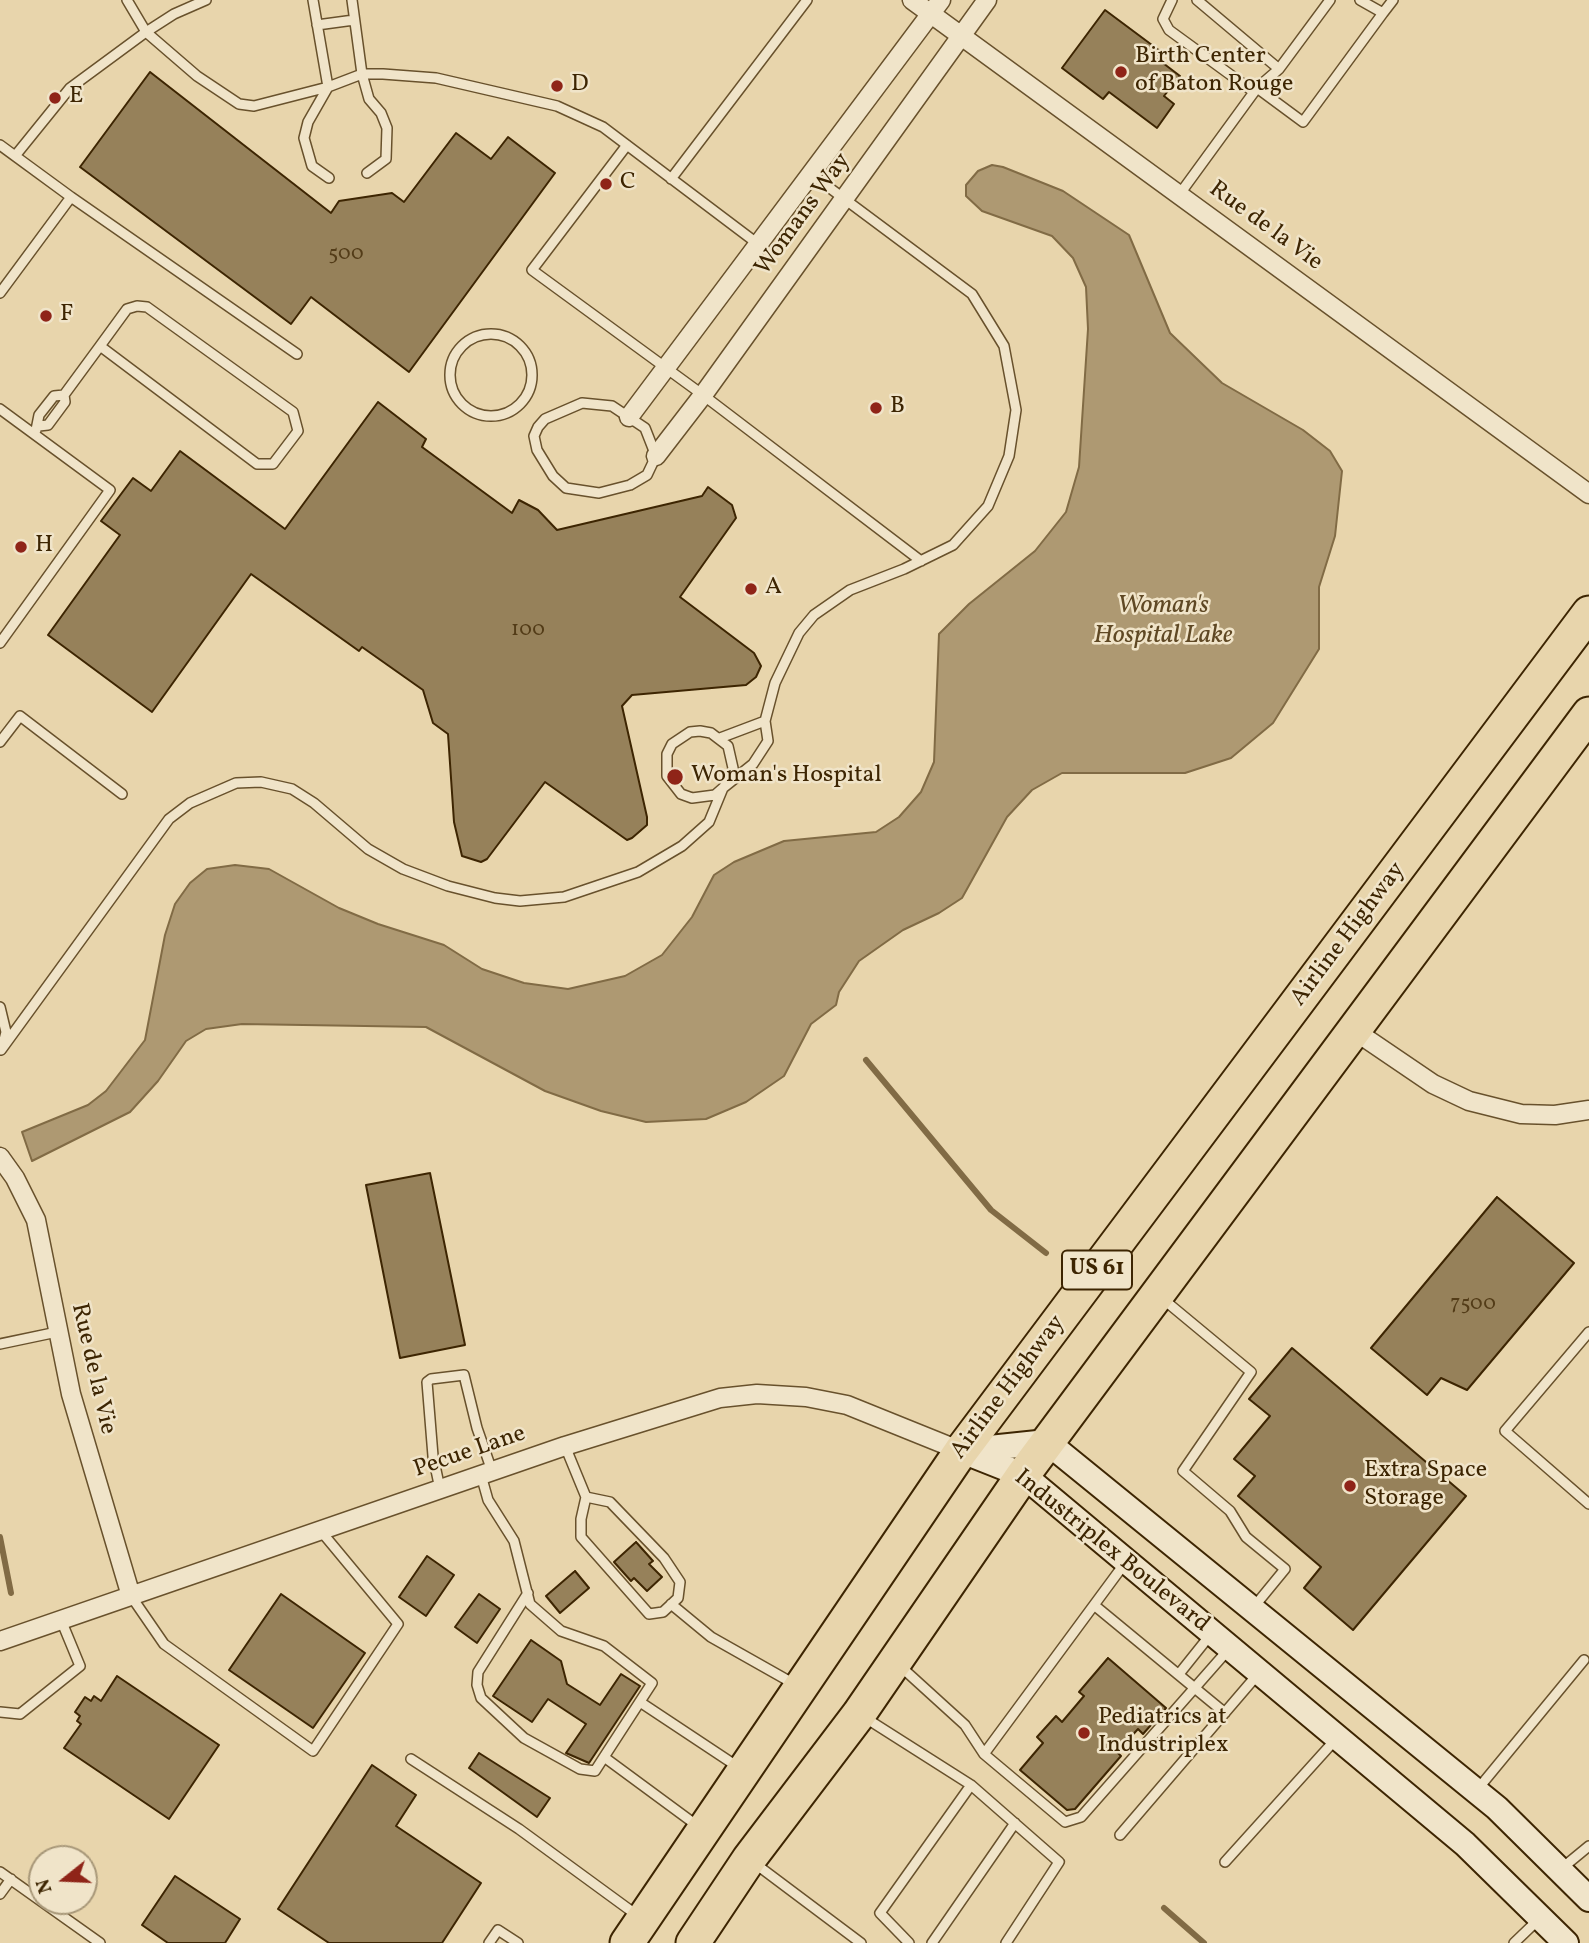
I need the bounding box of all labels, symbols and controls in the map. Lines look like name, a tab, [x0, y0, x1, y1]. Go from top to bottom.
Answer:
place label: Birth Center of Baton Rouge	[1135, 44, 1293, 100]
marker: Birth Center of Baton Rouge	[1113, 64, 1129, 80]
place label: D	[571, 72, 589, 100]
marker: D	[549, 78, 565, 94]
place label: E	[69, 84, 83, 112]
marker: E	[47, 90, 63, 106]
street label: Womans Way	[750, 148, 858, 282]
place label: C	[620, 170, 636, 198]
marker: C	[598, 176, 614, 192]
street label: Rue de la Vie	[1202, 176, 1328, 278]
house number: 500	[328, 242, 364, 268]
place label: F	[60, 302, 73, 330]
marker: F	[38, 308, 54, 324]
place label: B	[890, 394, 905, 422]
marker: B	[868, 400, 884, 416]
place label: H	[35, 533, 53, 561]
marker: H	[13, 539, 29, 555]
place label: A	[765, 575, 782, 603]
marker: A	[743, 581, 759, 597]
water label: Woman's Hospital Lake	[1094, 591, 1232, 652]
house number: 100	[511, 618, 545, 644]
place label: Woman's Hospital	[691, 763, 882, 791]
marker: Woman's Hospital	[665, 767, 685, 787]
street label: Airline Highway	[1286, 857, 1412, 1013]
road number: US 61	[1062, 1250, 1132, 1289]
house number: 7500	[1450, 1292, 1496, 1318]
street label: Rue de la Vie	[63, 1301, 121, 1437]
street label: Airline Highway	[946, 1310, 1072, 1466]
street label: Pecue Lane	[410, 1420, 530, 1486]
place label: Extra Space Storage	[1364, 1458, 1487, 1514]
street label: Industriplex Boulevard	[1008, 1464, 1214, 1640]
marker: Extra Space Storage	[1342, 1478, 1358, 1494]
place label: Pediatrics at Industriplex	[1098, 1705, 1228, 1761]
marker: Pediatrics at Industriplex	[1076, 1725, 1092, 1741]
north arrow	[28, 1845, 98, 1915]
text: N	[30, 1875, 59, 1896]

